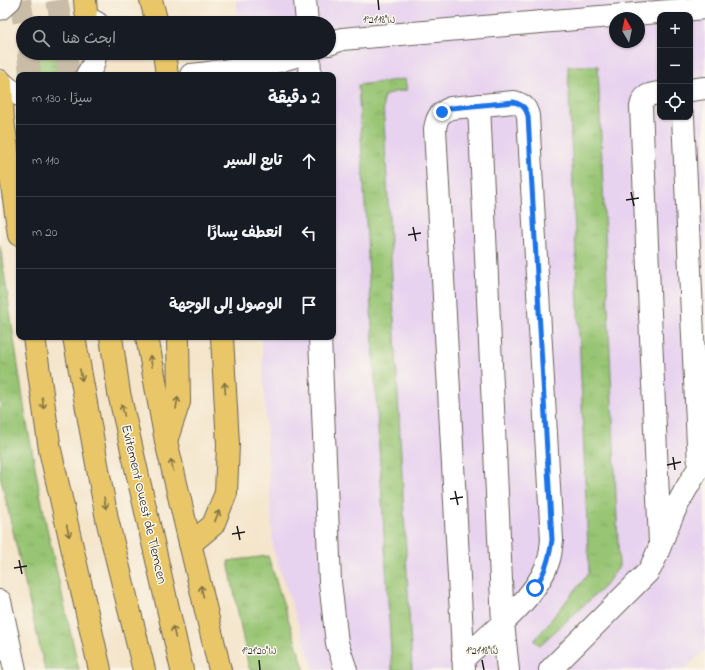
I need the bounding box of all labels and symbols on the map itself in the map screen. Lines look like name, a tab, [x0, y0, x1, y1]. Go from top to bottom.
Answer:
north arrow	[609, 12, 645, 48]
text: 1°21'18"W	[363, 13, 395, 28]
route end	[433, 103, 451, 121]
one-way arrow	[147, 355, 155, 368]
one-way arrow	[77, 368, 85, 381]
one-way arrow	[221, 382, 228, 395]
one-way arrow	[39, 396, 47, 409]
one-way arrow	[174, 397, 182, 410]
one-way arrow	[119, 403, 127, 416]
street label: Evitement Ouest de Tlemcen	[115, 423, 172, 586]
one-way arrow	[167, 459, 175, 472]
one-way arrow	[101, 496, 109, 509]
one-way arrow	[213, 511, 221, 523]
one-way arrow	[65, 524, 73, 537]
route start	[526, 579, 544, 597]
one-way arrow	[197, 585, 205, 598]
one-way arrow	[169, 626, 177, 639]
text: 1°21'20"W	[242, 644, 276, 659]
text: 1°21'18"W	[466, 644, 498, 659]

